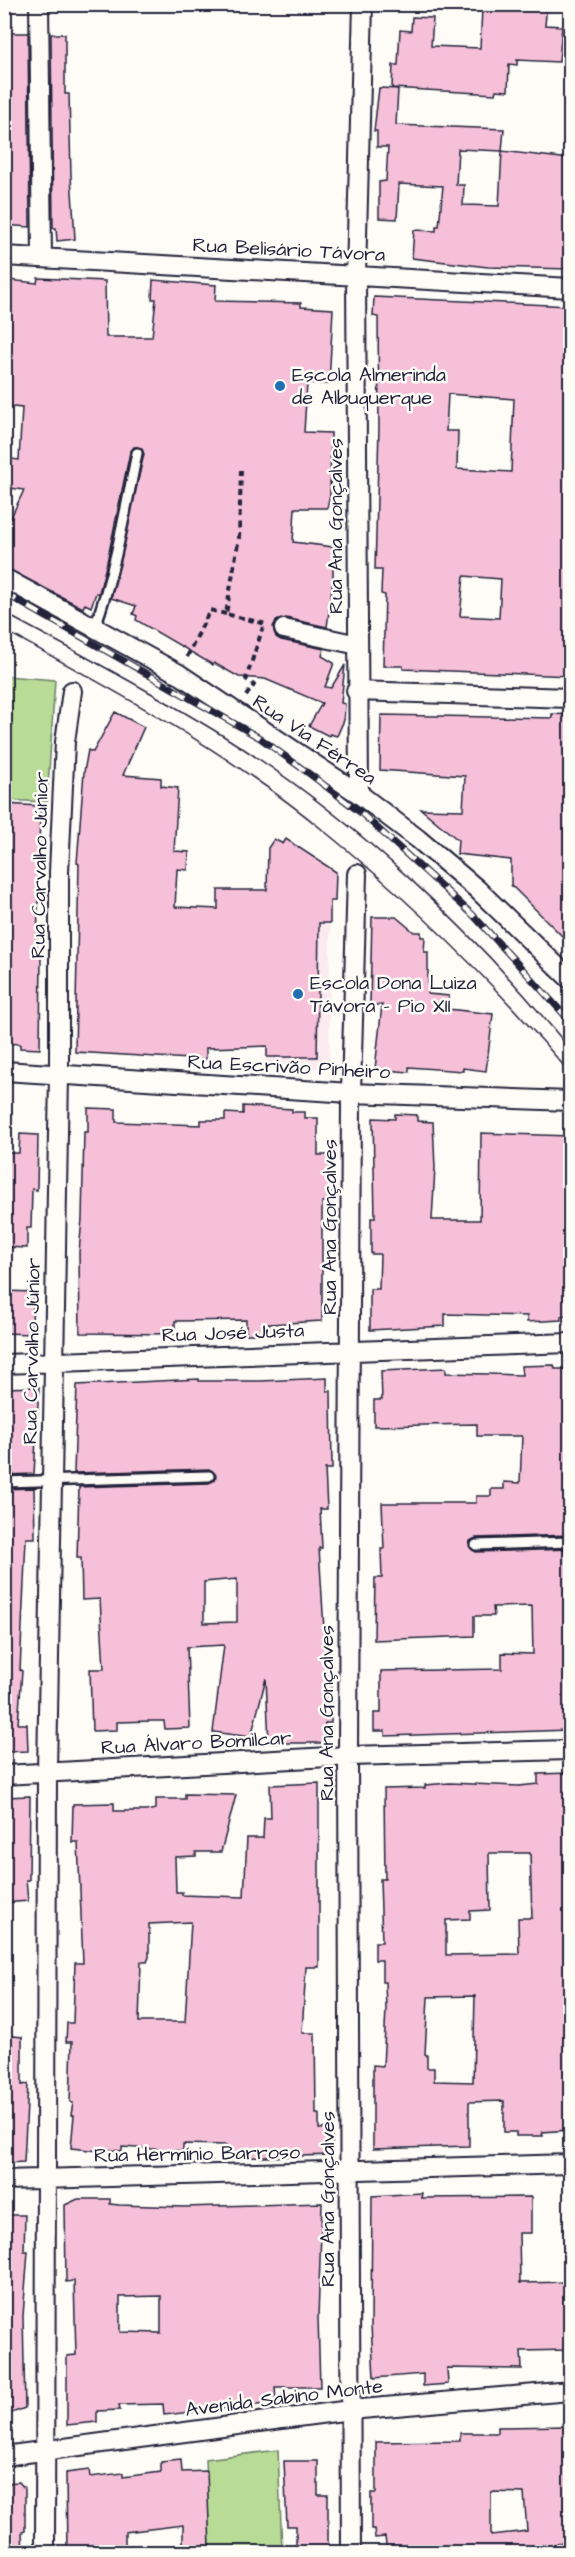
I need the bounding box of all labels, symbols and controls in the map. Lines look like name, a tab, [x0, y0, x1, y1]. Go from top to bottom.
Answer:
street label: Rua Belisário Távora	[192, 231, 386, 269]
place label: Escola Almerinda de Albuquerque	[292, 361, 446, 412]
marker: Escola Almerinda de Albuquerque	[273, 379, 287, 393]
street label: Rua Ana Gonçalves	[322, 438, 350, 614]
street label: Rua Via Férrea	[247, 688, 382, 792]
street label: Rua Carvalho Júnior	[24, 771, 56, 959]
place label: Escola Dona Luiza Távora - Pio XII	[310, 969, 477, 1020]
marker: Escola Dona Luiza Távora - Pio XII	[291, 987, 305, 1001]
street label: Rua Escrivão Pinheiro	[187, 1048, 391, 1086]
street label: Rua Ana Gonçalves	[316, 1139, 344, 1315]
street label: Rua Carvalho Júnior	[16, 1257, 48, 1445]
street label: Rua José Justa	[161, 1317, 305, 1349]
street label: Rua Ana Gonçalves	[313, 1625, 341, 1801]
street label: Rua Álvaro Bomilcar	[100, 1724, 292, 1762]
street label: Rua Ana Gonçalves	[314, 2111, 342, 2287]
street label: Rua Hermínio Barroso	[94, 2138, 300, 2170]
street label: Avenida Sabino Monte	[184, 2372, 385, 2424]

